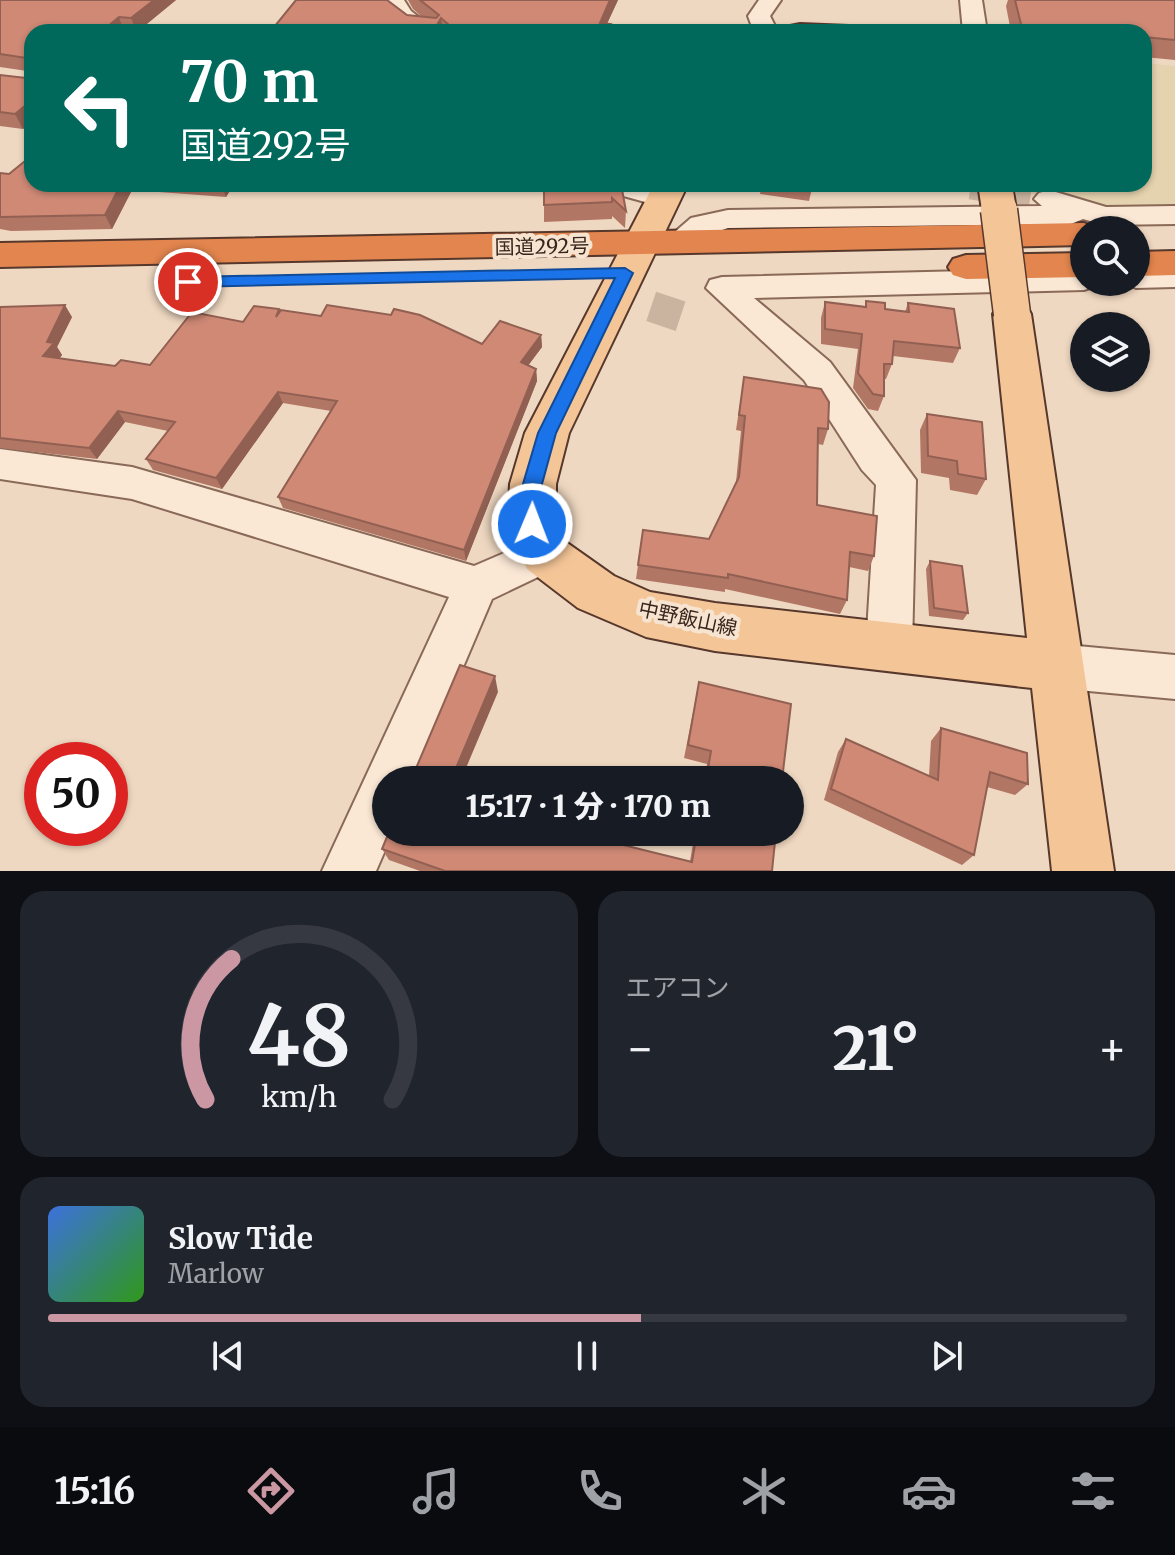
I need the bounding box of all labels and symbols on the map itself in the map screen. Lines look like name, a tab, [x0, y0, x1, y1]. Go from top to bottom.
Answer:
street label: 国道292号	[494, 233, 590, 259]
pin	[154, 248, 222, 316]
position arrow	[490, 482, 574, 566]
street label: 中野飯山線	[636, 595, 740, 641]
speed limit sign: 50	[24, 742, 128, 846]

